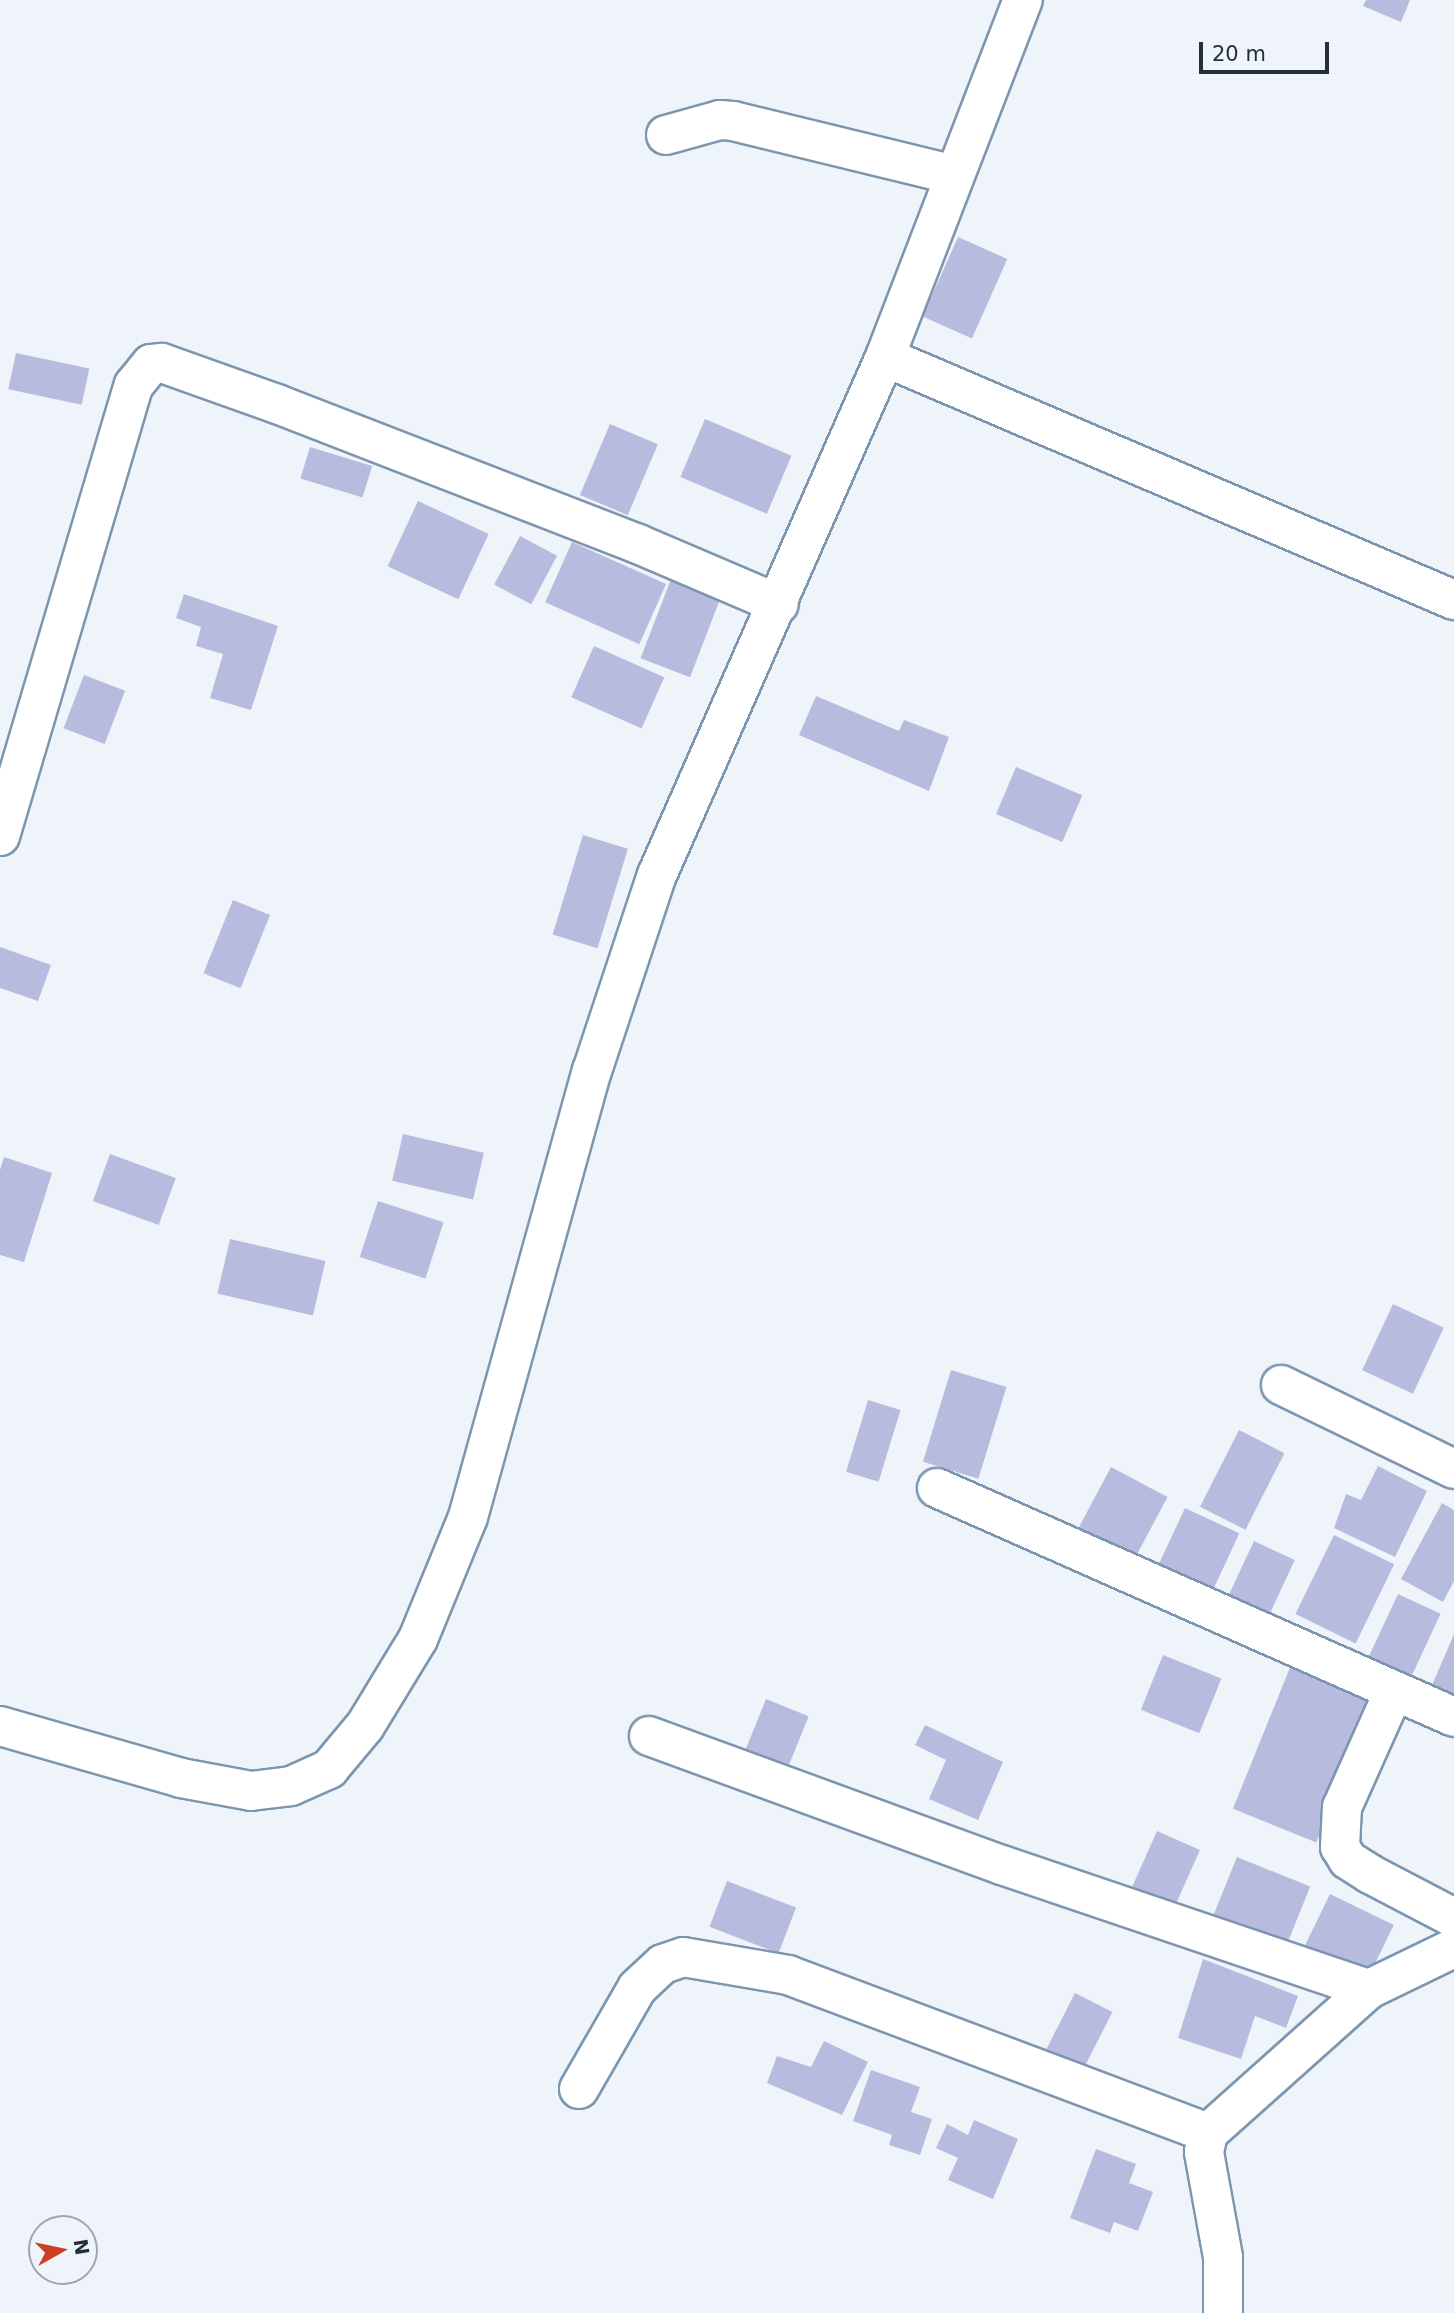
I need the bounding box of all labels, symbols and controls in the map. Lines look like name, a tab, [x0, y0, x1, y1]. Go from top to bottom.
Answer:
scale bar	[1202, 28, 1332, 72]
text: 20 m	[1212, 42, 1266, 66]
north arrow	[28, 2215, 98, 2285]
text: N	[70, 2237, 94, 2257]

